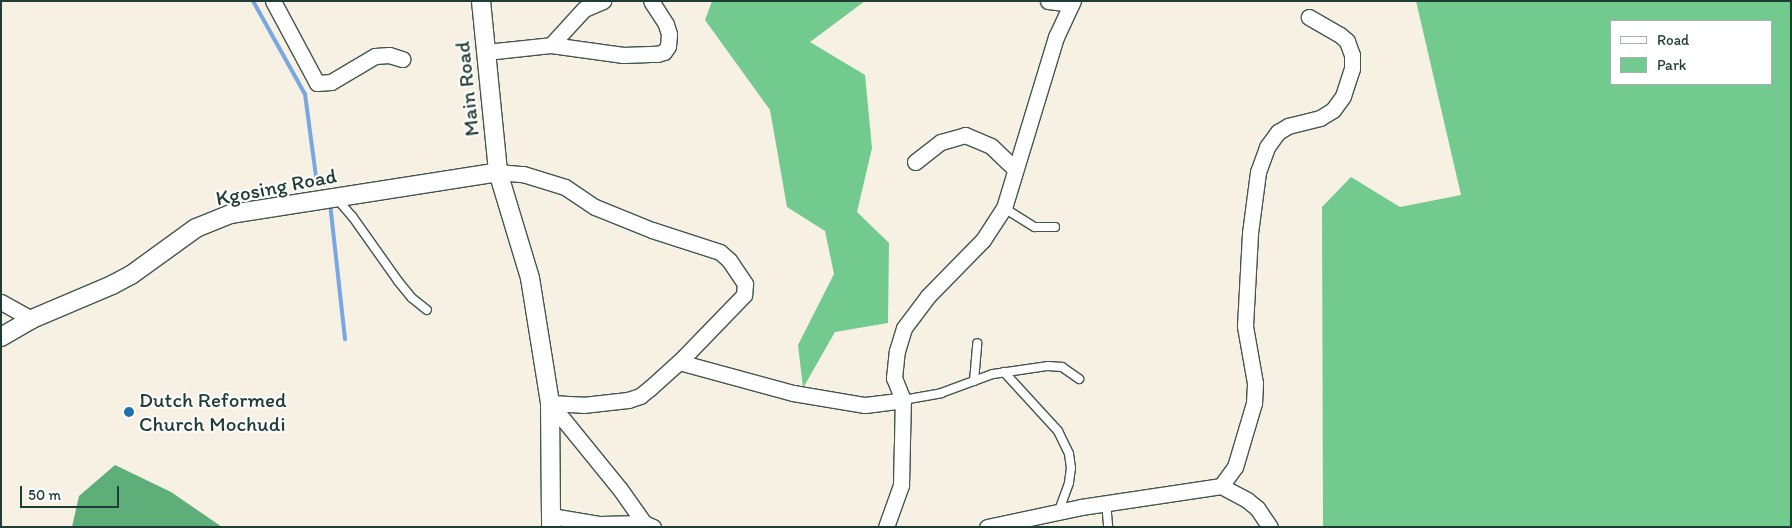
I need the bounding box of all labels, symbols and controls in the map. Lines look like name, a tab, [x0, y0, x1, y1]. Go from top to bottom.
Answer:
legend	[1610, 20, 1772, 85]
text: Road	[1657, 31, 1689, 49]
street label: Main Road	[450, 41, 484, 137]
text: Park	[1657, 56, 1687, 74]
street label: Kgosing Road	[214, 163, 338, 211]
place label: Dutch Reformed Church Mochudi	[139, 387, 286, 437]
marker: Dutch Reformed Church Mochudi	[123, 406, 135, 418]
scale bar	[22, 476, 121, 508]
text: 50 m	[28, 486, 61, 504]

